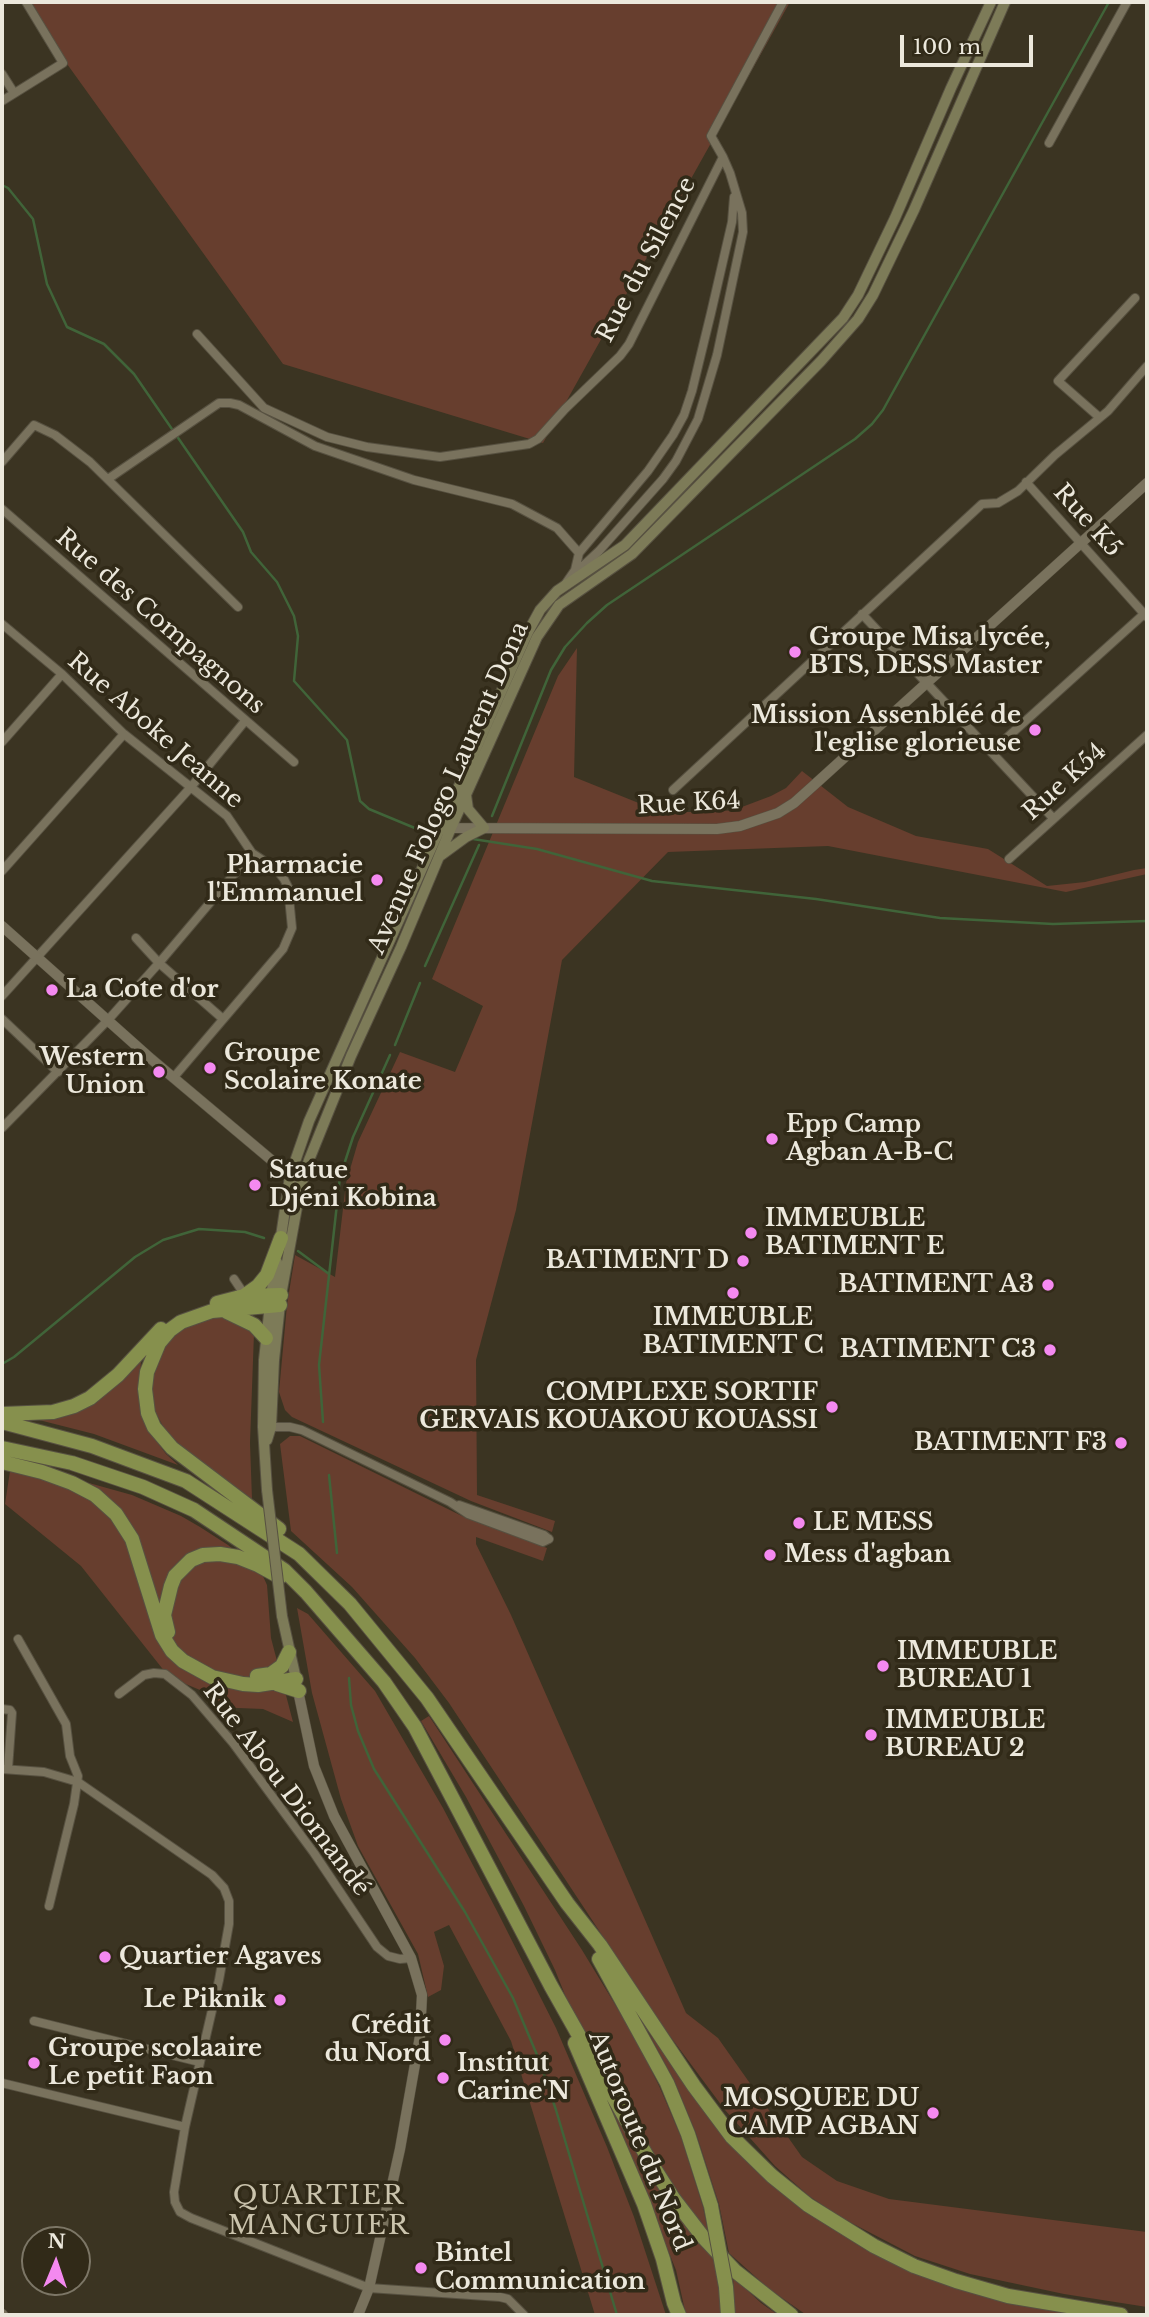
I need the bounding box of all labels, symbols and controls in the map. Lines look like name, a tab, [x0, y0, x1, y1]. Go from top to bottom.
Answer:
scale bar	[904, 21, 1037, 65]
text: 100 m	[913, 34, 981, 60]
street label: Rue du Silence	[591, 172, 703, 348]
street label: Rue K5	[1047, 479, 1127, 563]
street label: Rue des Compagnons	[50, 523, 270, 721]
street label: Avenue Fologo Laurent Dona	[363, 618, 535, 958]
place label: Groupe Misa lycée, BTS, DESS Master	[809, 624, 1050, 680]
marker: Groupe Misa lycée, BTS, DESS Master	[787, 644, 803, 660]
street label: Rue Aboke Jeanne	[61, 647, 249, 815]
place label: Mission Assenbléé de l'eglise glorieuse	[751, 702, 1021, 758]
marker: Mission Assenbléé de l'eglise glorieuse	[1027, 722, 1043, 738]
street label: Rue K54	[1017, 737, 1113, 827]
street label: Rue K64	[637, 787, 741, 821]
place label: Pharmacie l'Emmanuel	[207, 852, 363, 908]
marker: Pharmacie l'Emmanuel	[369, 872, 385, 888]
place label: La Cote d'or	[66, 976, 219, 1004]
marker: La Cote d'or	[44, 982, 60, 998]
place label: Groupe Scolaire Konate	[224, 1040, 422, 1096]
place label: Western Union	[40, 1044, 145, 1100]
marker: Groupe Scolaire Konate	[202, 1060, 218, 1076]
marker: Western Union	[151, 1064, 167, 1080]
place label: Epp Camp Agban A-B-C	[786, 1111, 953, 1167]
marker: Epp Camp Agban A-B-C	[764, 1131, 780, 1147]
place label: Statue Djéni Kobina	[269, 1157, 436, 1213]
marker: Statue Djéni Kobina	[247, 1177, 263, 1193]
place label: IMMEUBLE BATIMENT E	[765, 1205, 944, 1261]
marker: IMMEUBLE BATIMENT E	[743, 1225, 759, 1241]
place label: BATIMENT D	[546, 1247, 729, 1275]
marker: BATIMENT D	[735, 1253, 751, 1269]
place label: BATIMENT A3	[838, 1271, 1034, 1299]
marker: BATIMENT A3	[1040, 1277, 1056, 1293]
marker: IMMEUBLE BATIMENT C	[725, 1285, 741, 1301]
place label: IMMEUBLE BATIMENT C	[643, 1304, 823, 1360]
place label: BATIMENT C3	[840, 1336, 1036, 1364]
marker: BATIMENT C3	[1042, 1342, 1058, 1358]
place label: COMPLEXE SORTIF GERVAIS KOUAKOU KOUASSI	[419, 1379, 818, 1435]
marker: COMPLEXE SORTIF GERVAIS KOUAKOU KOUASSI	[824, 1399, 840, 1415]
place label: BATIMENT F3	[914, 1429, 1107, 1457]
marker: BATIMENT F3	[1113, 1435, 1129, 1451]
place label: LE MESS	[813, 1509, 933, 1537]
marker: LE MESS	[791, 1515, 807, 1531]
place label: Mess d'agban	[784, 1541, 951, 1569]
marker: Mess d'agban	[762, 1547, 778, 1563]
place label: IMMEUBLE BUREAU 1	[897, 1638, 1057, 1694]
marker: IMMEUBLE BUREAU 1	[875, 1658, 891, 1674]
street label: Rue Abou Diomandé	[197, 1678, 375, 1902]
place label: IMMEUBLE BUREAU 2	[885, 1707, 1045, 1763]
marker: IMMEUBLE BUREAU 2	[863, 1727, 879, 1743]
place label: Quartier Agaves	[119, 1943, 322, 1971]
marker: Quartier Agaves	[97, 1949, 113, 1965]
place label: Le Piknik	[144, 1986, 266, 2014]
marker: Le Piknik	[272, 1992, 288, 2008]
place label: Crédit du Nord	[325, 2012, 431, 2068]
street label: Autoroute du Nord	[582, 2027, 696, 2255]
marker: Crédit du Nord	[437, 2032, 453, 2048]
place label: Groupe scolaaire Le petit Faon	[48, 2035, 262, 2091]
place label: Institut Carine'N	[457, 2050, 570, 2106]
marker: Groupe scolaaire Le petit Faon	[26, 2055, 42, 2071]
marker: Institut Carine'N	[435, 2070, 451, 2086]
place label: MOSQUEE DU CAMP AGBAN	[723, 2085, 919, 2141]
marker: MOSQUEE DU CAMP AGBAN	[925, 2105, 941, 2121]
district label: QUARTIER MANGUIER	[229, 2181, 409, 2242]
north arrow	[21, 2226, 91, 2296]
text: N	[47, 2230, 66, 2253]
place label: Bintel Communication	[435, 2240, 645, 2296]
marker: Bintel Communication	[413, 2260, 429, 2276]

